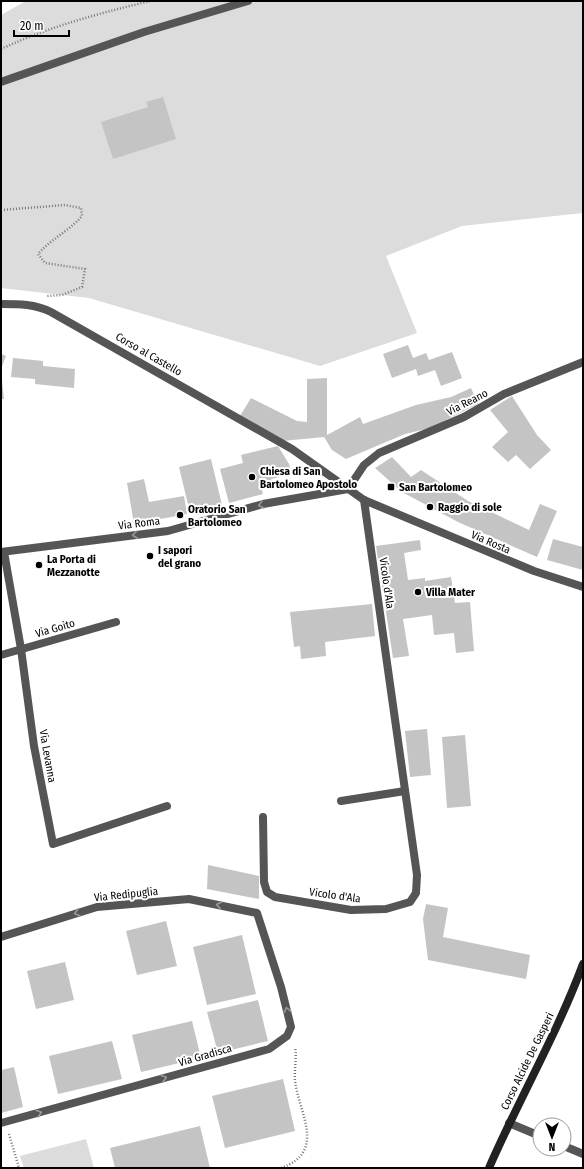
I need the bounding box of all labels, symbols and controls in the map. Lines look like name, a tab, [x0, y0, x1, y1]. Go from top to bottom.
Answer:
scale bar	[14, 12, 69, 38]
text: 20 m	[20, 19, 44, 33]
street label: Corso al Castello	[113, 330, 184, 379]
street label: Via Reano	[444, 386, 490, 418]
place label: Chiesa di San Bartolomeo Apostolo	[260, 465, 357, 491]
marker: Chiesa di San Bartolomeo Apostolo	[247, 472, 257, 482]
place label: San Bartolomeo	[399, 481, 472, 494]
marker: San Bartolomeo	[386, 482, 396, 492]
one-way arrow	[258, 500, 264, 508]
place label: Raggio di sole	[438, 501, 502, 514]
marker: Raggio di sole	[425, 502, 435, 512]
place label: Oratorio San Bartolomeo	[188, 503, 246, 529]
marker: Oratorio San Bartolomeo	[175, 510, 185, 520]
street label: Via Roma	[118, 514, 161, 532]
street label: Via Rosta	[469, 528, 512, 557]
one-way arrow	[132, 530, 138, 539]
place label: I sapori del grano	[158, 544, 201, 570]
marker: I sapori del grano	[145, 551, 155, 561]
place label: La Porta di Mezzanotte	[47, 553, 100, 579]
street label: Vicolo d'Ala	[376, 557, 397, 610]
marker: La Porta di Mezzanotte	[34, 560, 44, 570]
place label: Villa Mater	[425, 586, 476, 599]
marker: Villa Mater	[413, 587, 423, 597]
street label: Via Goito	[34, 617, 77, 640]
street label: Via Levanna	[36, 729, 59, 784]
street label: Via Redipuglia	[93, 885, 159, 904]
street label: Vicolo d'Ala	[308, 885, 361, 906]
one-way arrow	[215, 902, 222, 910]
one-way arrow	[73, 909, 80, 917]
one-way arrow	[283, 1007, 291, 1013]
street label: Corso Alcide De Gasperi	[498, 1010, 557, 1112]
street label: Via Gradisca	[177, 1042, 233, 1069]
one-way arrow	[160, 1074, 167, 1083]
one-way arrow	[35, 1109, 42, 1118]
north arrow	[532, 1117, 572, 1157]
text: N	[549, 1140, 555, 1153]

